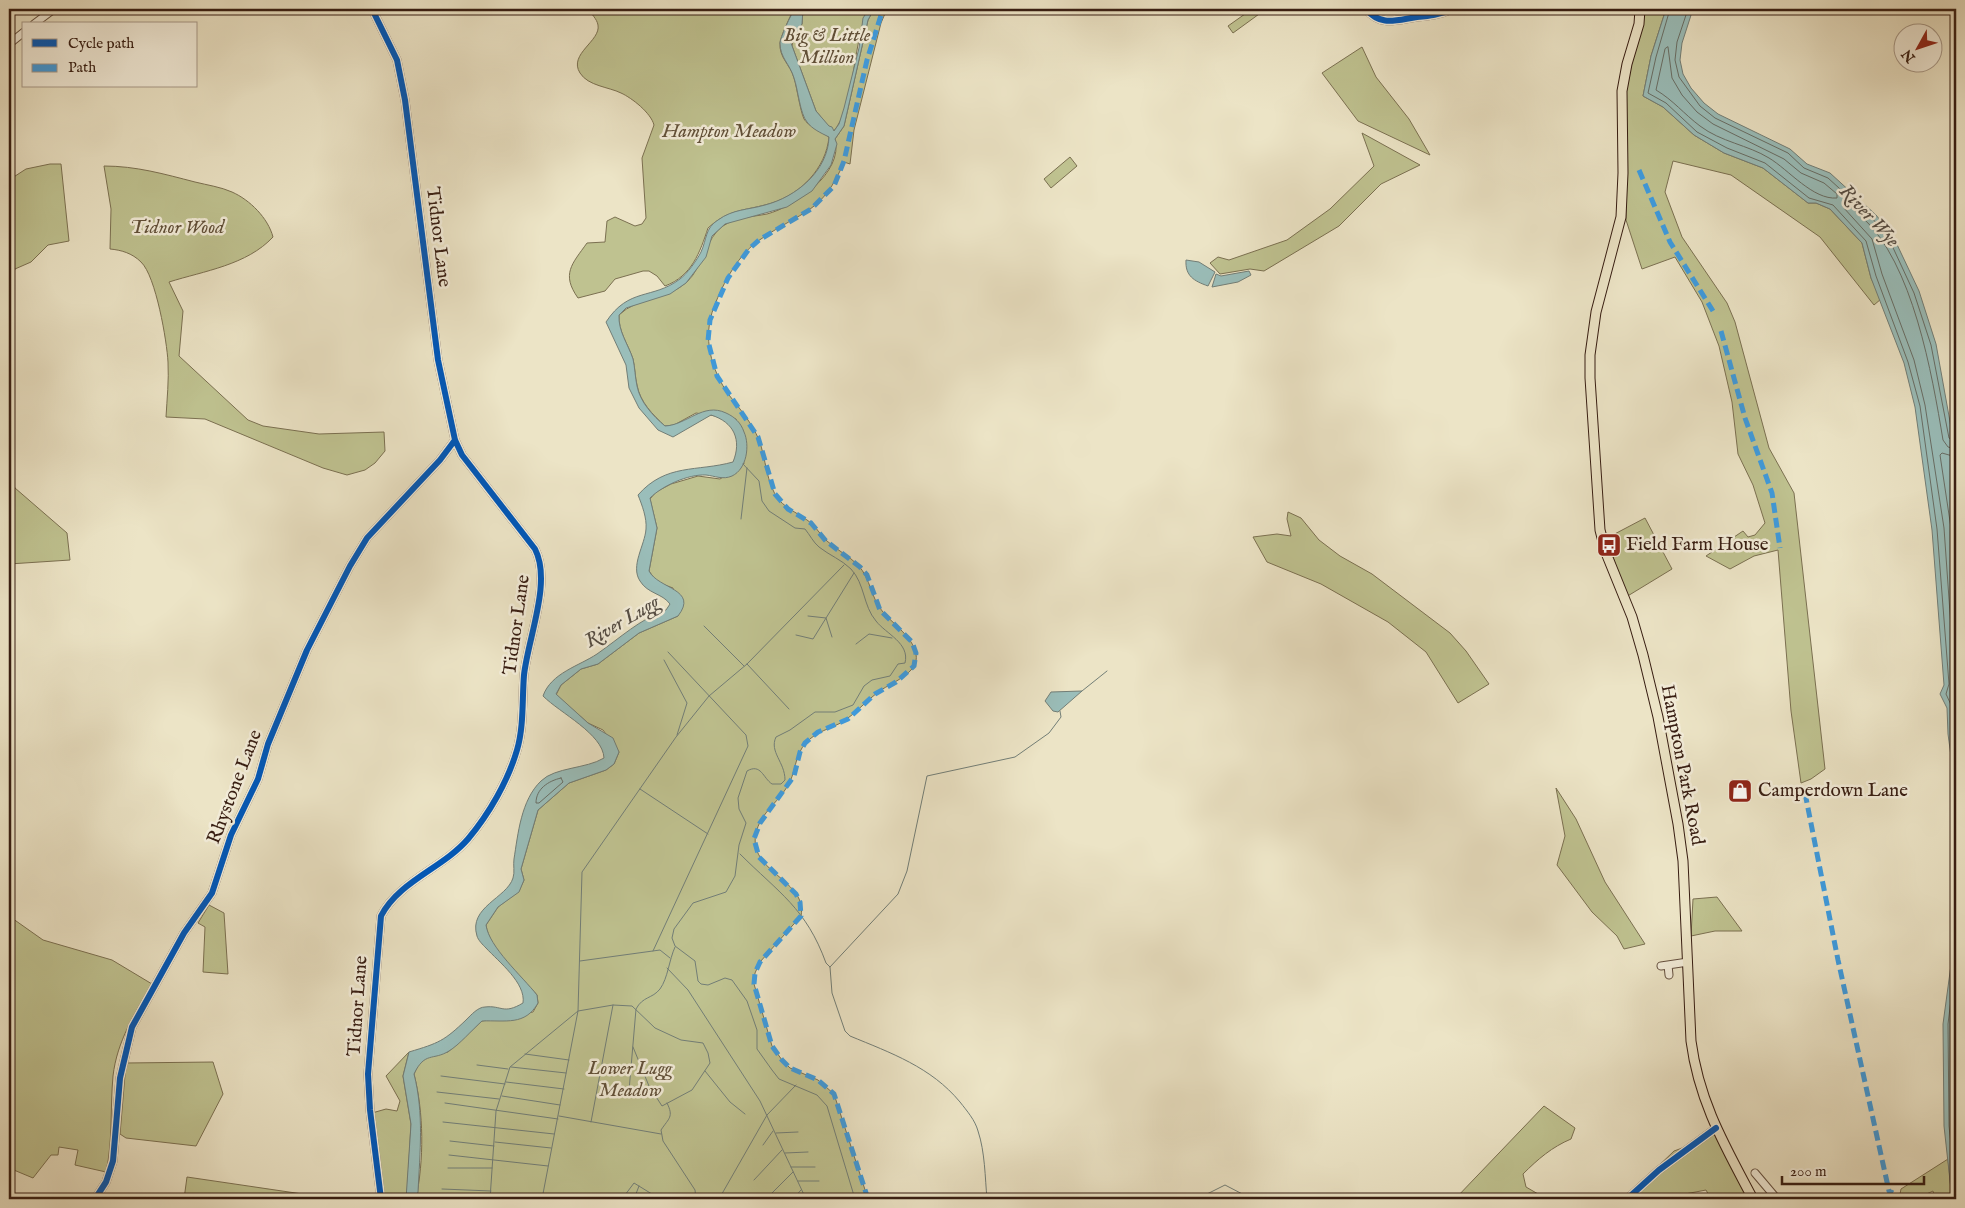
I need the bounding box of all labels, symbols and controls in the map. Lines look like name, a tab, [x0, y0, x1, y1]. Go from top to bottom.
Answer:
legend	[22, 22, 198, 88]
north arrow	[1892, 22, 1942, 72]
park label: Big & Little Million	[784, 24, 871, 70]
text: Cycle path	[68, 34, 134, 53]
text: N	[1898, 45, 1920, 67]
text: Path	[68, 58, 96, 77]
park label: Hampton Meadow	[661, 120, 796, 144]
water label: River Wye	[1833, 179, 1905, 253]
street label: Tidnor Lane	[420, 185, 456, 289]
park label: Tidnor Wood	[130, 216, 225, 240]
bus stop icon: Field Farm House	[1596, 532, 1622, 558]
place label: Field Farm House	[1626, 533, 1769, 557]
street label: Tidnor Lane	[498, 573, 536, 677]
water label: River Lugg	[580, 589, 666, 655]
street label: Hampton Park Road	[1655, 682, 1710, 848]
street label: Rhystone Lane	[202, 726, 268, 848]
shop icon: Camperdown Lane	[1727, 778, 1753, 804]
place label: Camperdown Lane	[1758, 779, 1908, 803]
street label: Tidnor Lane	[343, 955, 374, 1057]
park label: Lower Lugg Meadow	[587, 1057, 673, 1103]
scale bar	[1782, 1153, 1925, 1185]
text: 200 m	[1790, 1162, 1827, 1181]

